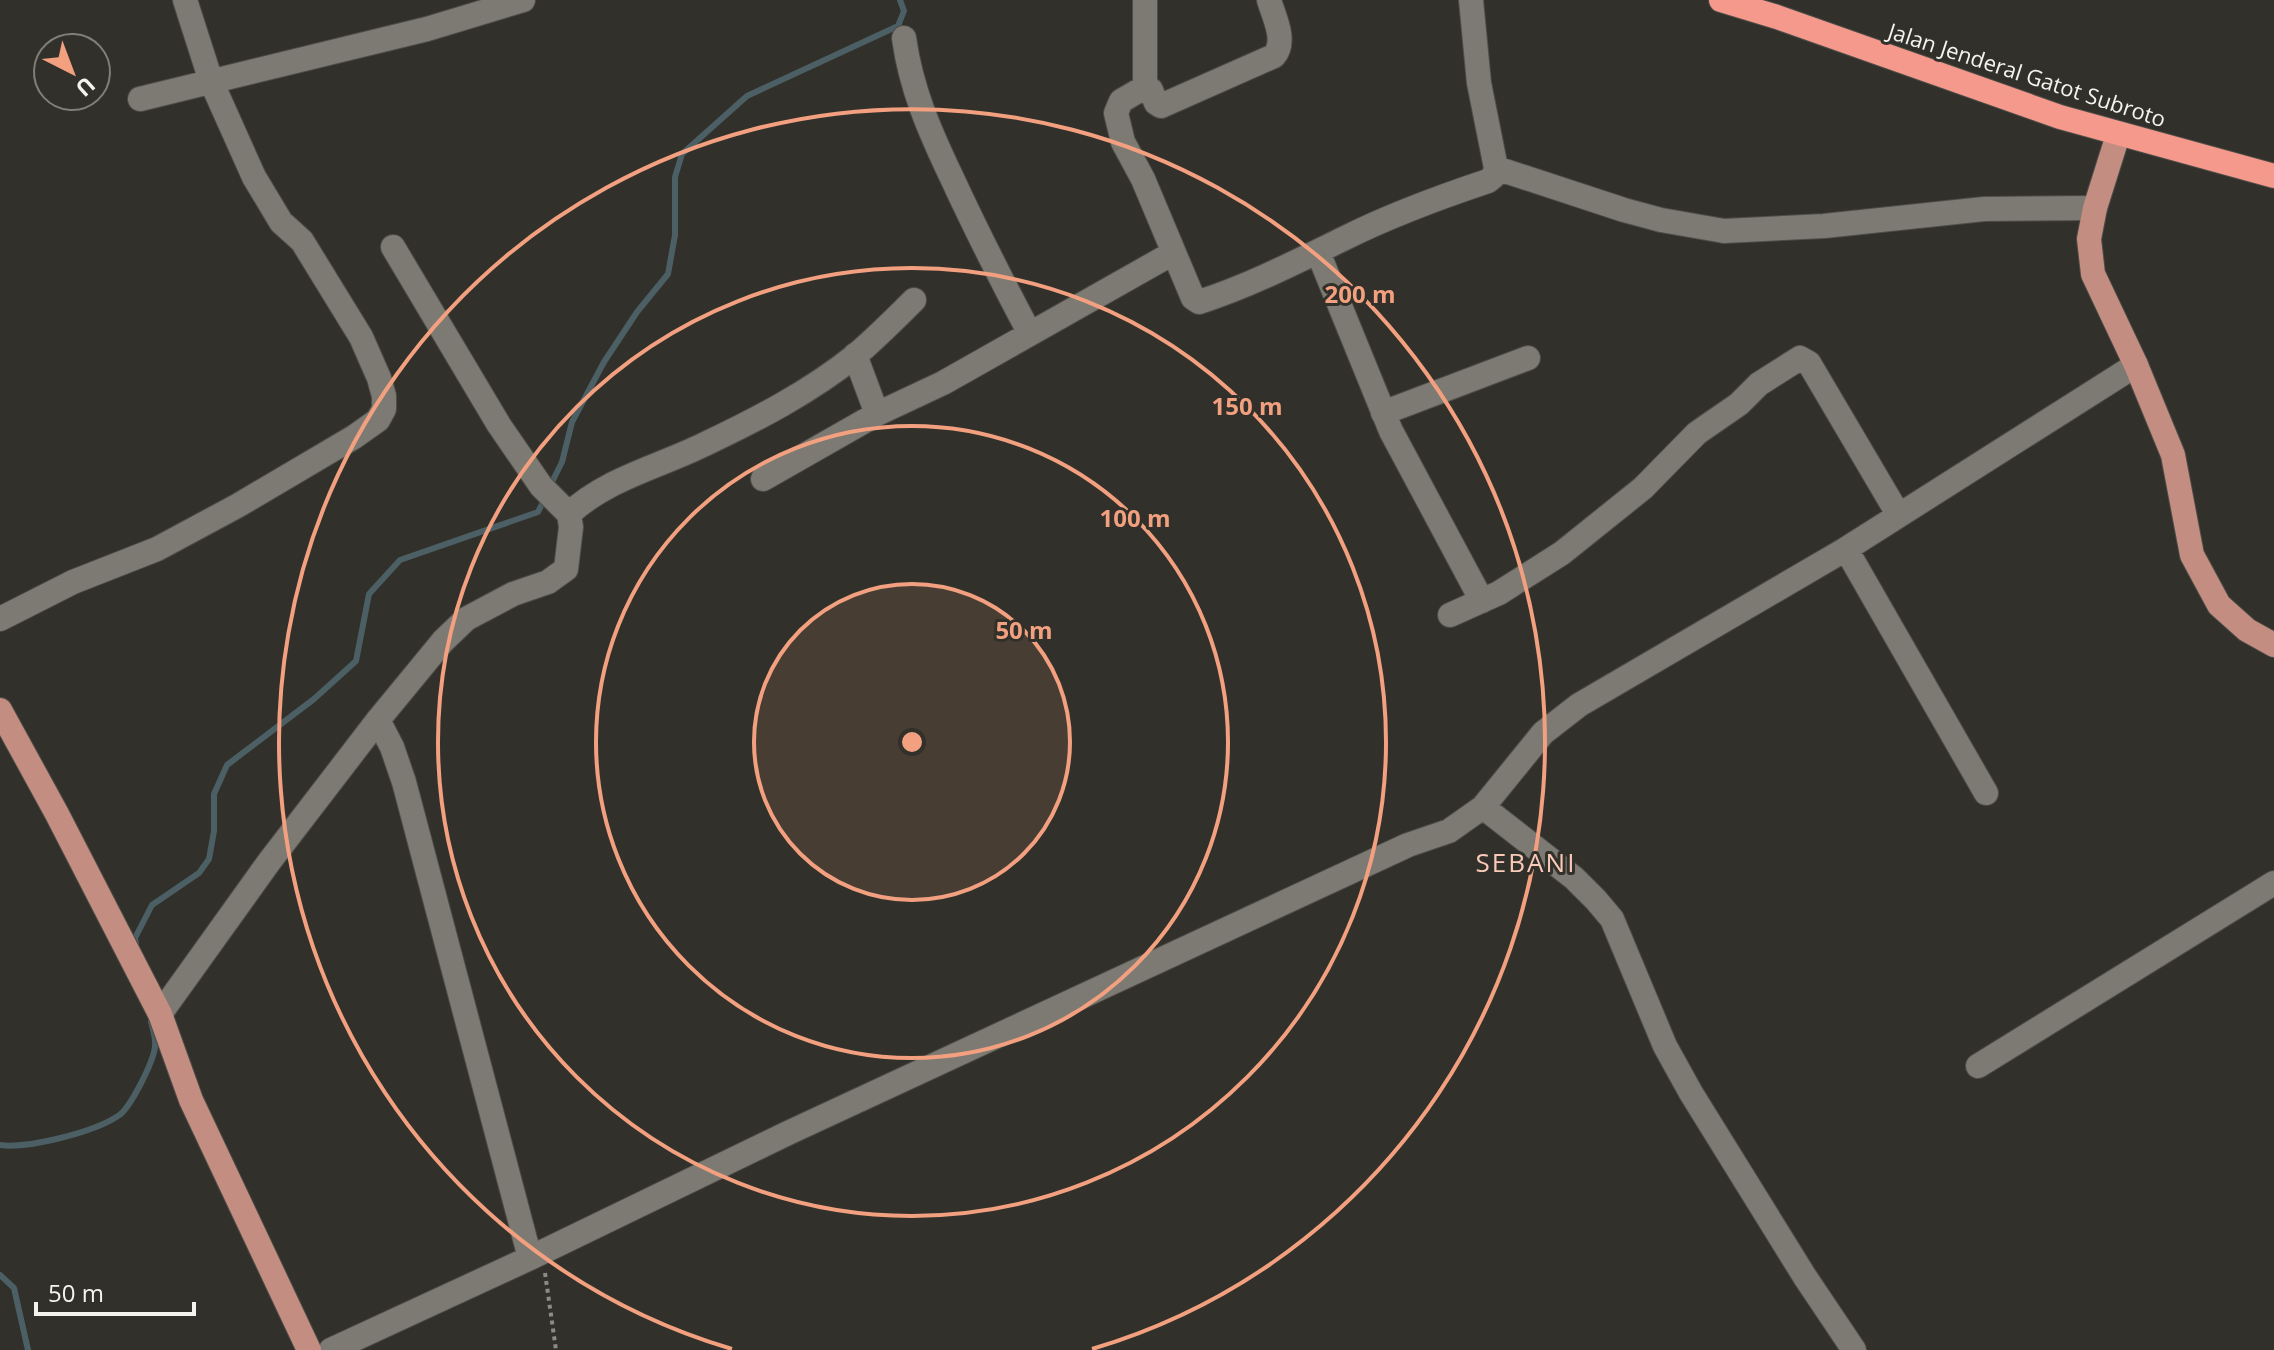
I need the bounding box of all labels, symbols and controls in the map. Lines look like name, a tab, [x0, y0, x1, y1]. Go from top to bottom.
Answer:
street label: Jalan Jenderal Gatot Subroto	[1883, 14, 2170, 133]
north arrow	[32, 32, 112, 112]
text: U	[70, 71, 102, 104]
text: 200 m	[1325, 277, 1395, 310]
text: 150 m	[1212, 389, 1282, 422]
text: 100 m	[1100, 501, 1170, 534]
text: 50 m	[995, 613, 1053, 646]
centre of rings	[898, 728, 926, 756]
district label: SEBANI	[1476, 844, 1576, 880]
scale bar	[36, 1266, 194, 1316]
text: 50 m	[48, 1276, 104, 1309]

